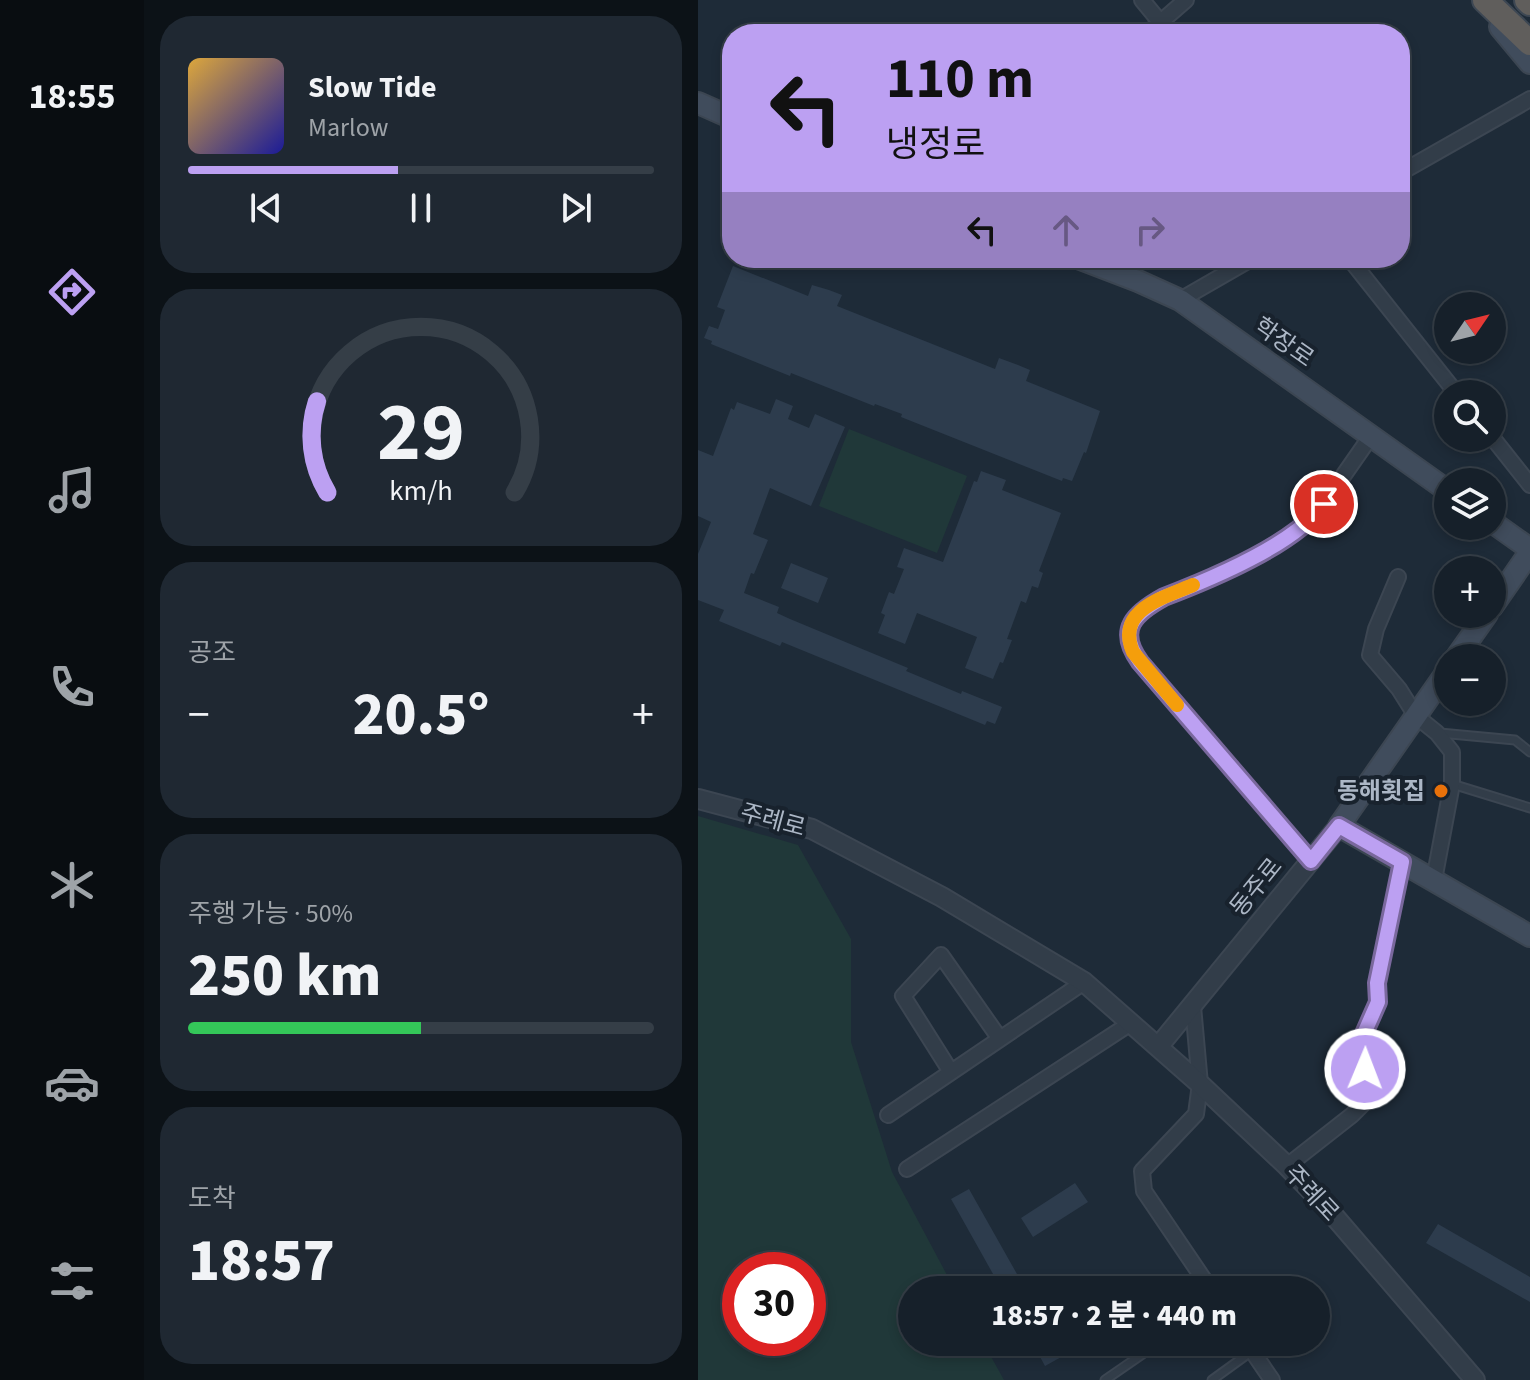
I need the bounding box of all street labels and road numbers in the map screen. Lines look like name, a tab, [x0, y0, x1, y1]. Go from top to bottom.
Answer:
street label: 학장로	[1247, 309, 1321, 376]
street label: 주례로	[736, 795, 809, 846]
street label: 동주로	[1222, 851, 1291, 924]
street label: 주례로	[1276, 1157, 1347, 1230]

